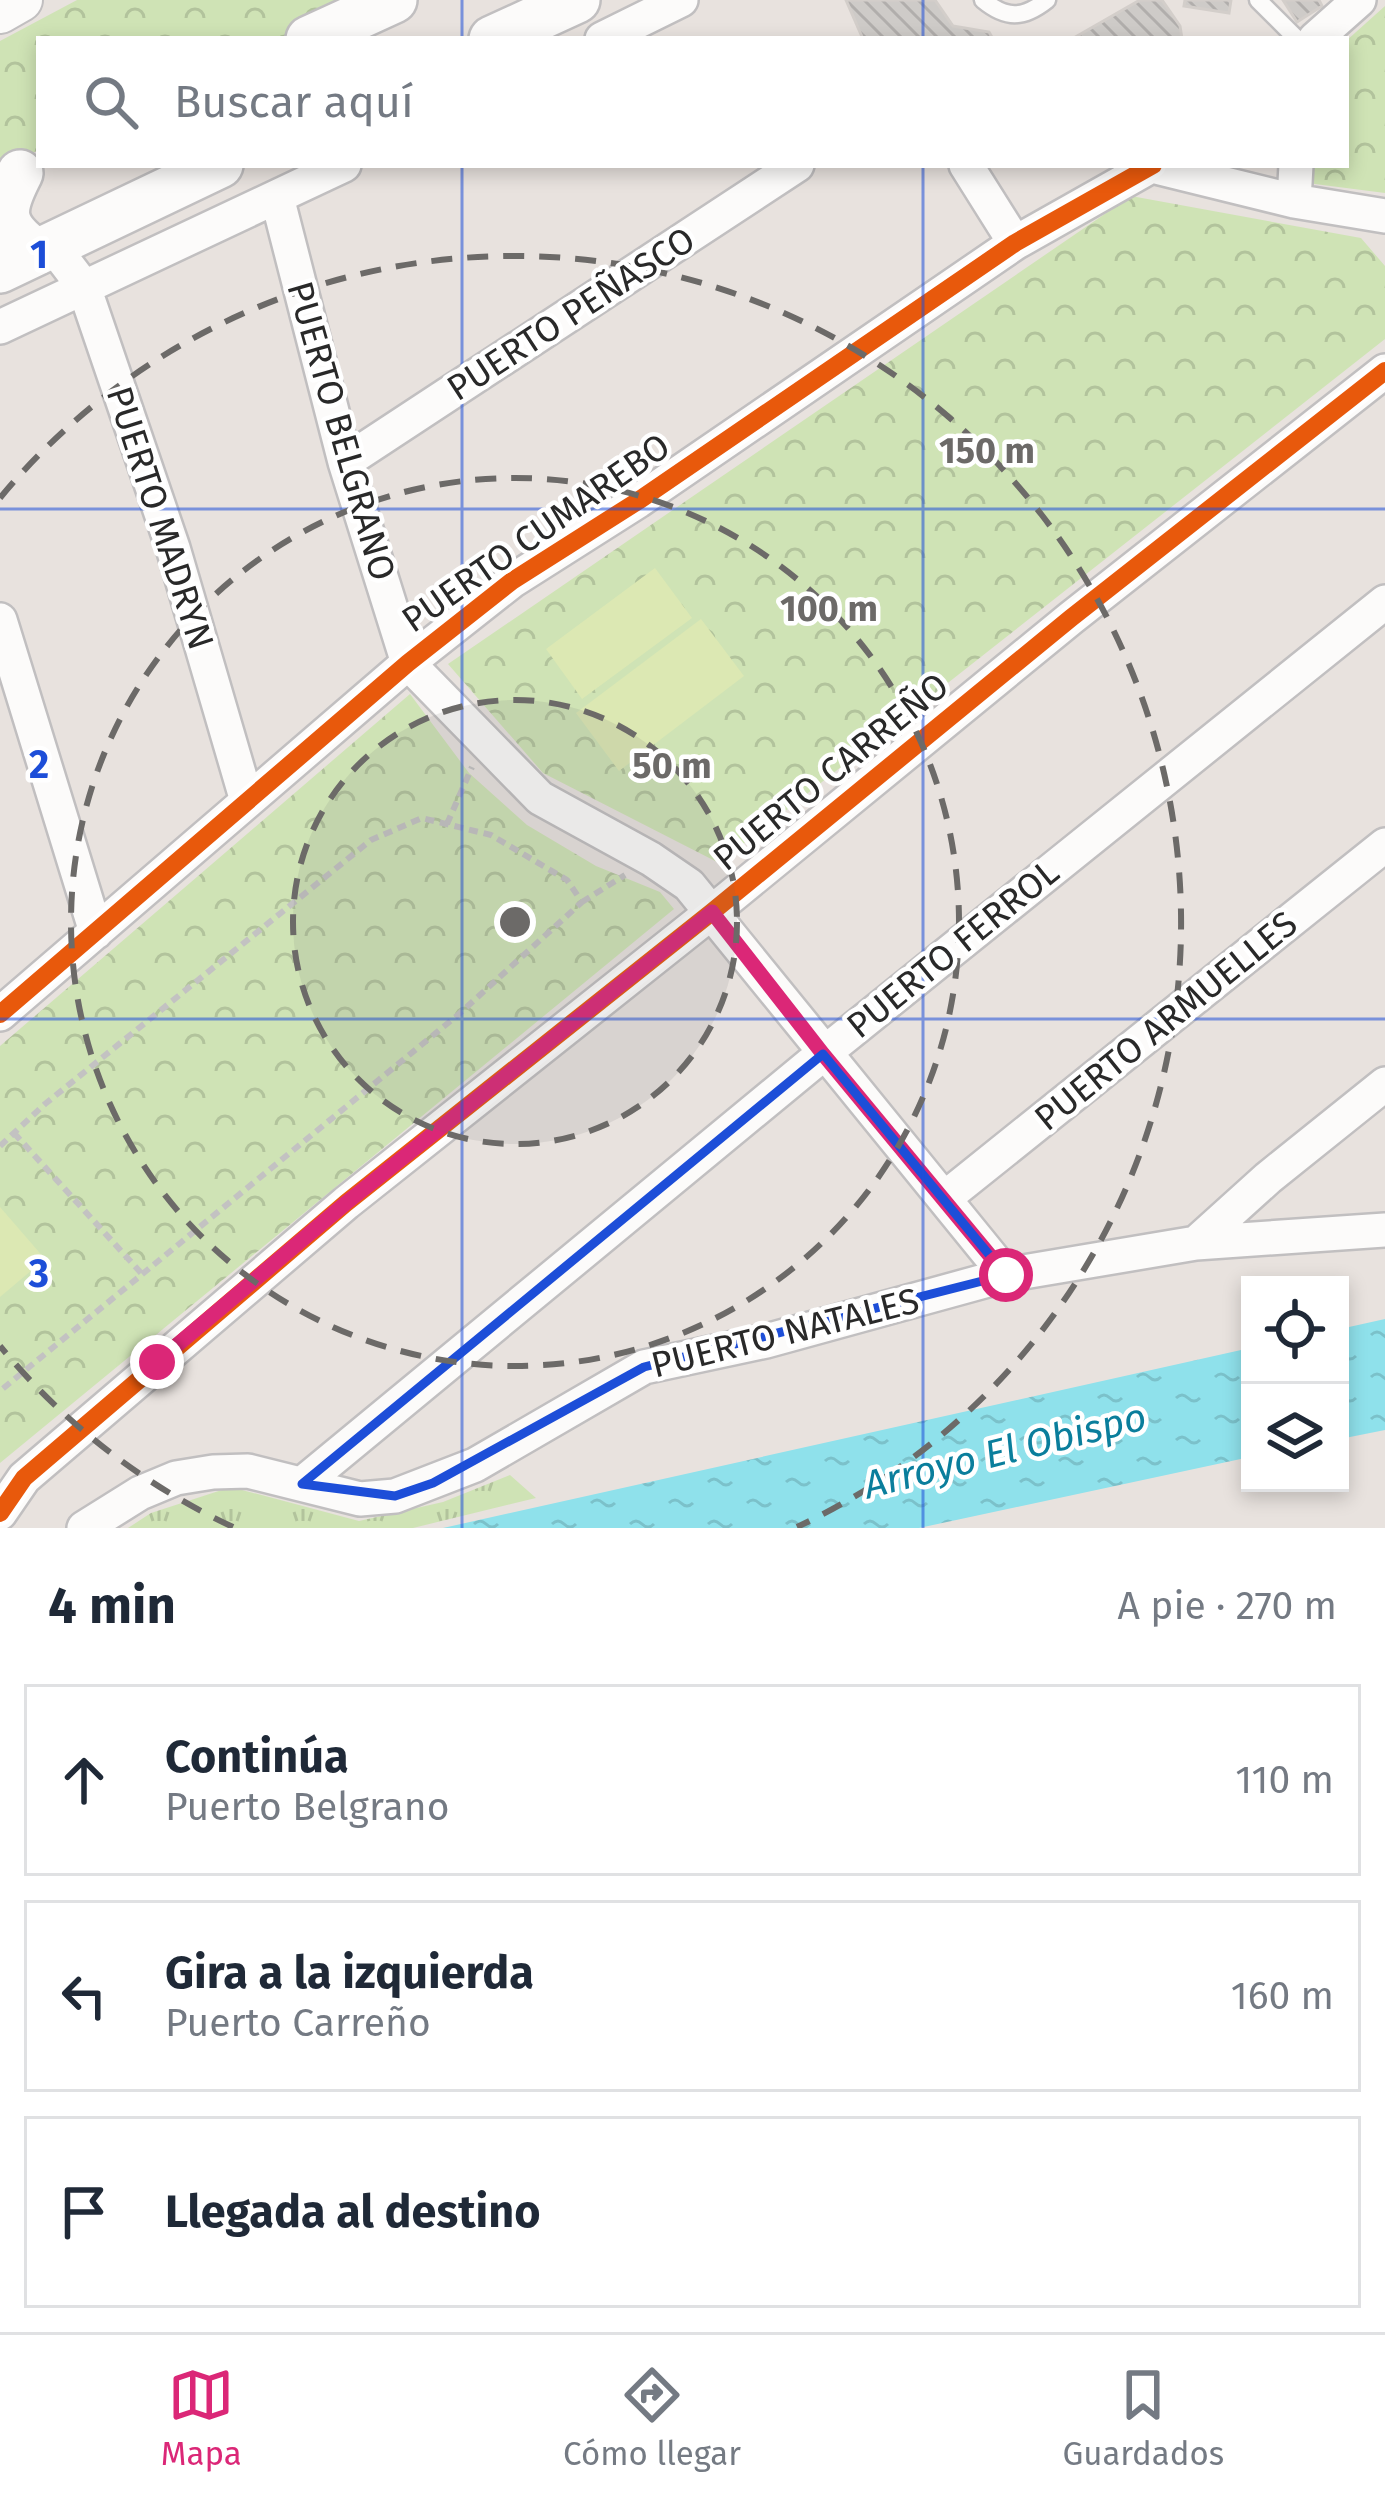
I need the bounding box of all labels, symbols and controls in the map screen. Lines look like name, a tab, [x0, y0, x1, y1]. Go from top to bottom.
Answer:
search box	[36, 36, 1349, 168]
icon: search	[78, 69, 144, 135]
text: Buscar aquí	[174, 75, 414, 129]
street label: PUERTO PEÑASCO	[439, 218, 703, 410]
text: 1	[30, 232, 48, 278]
street label: PUERTO BELGRANO	[277, 276, 405, 586]
street label: PUERTO MADRYN	[97, 381, 223, 655]
street label: PUERTO CUMAREBO	[394, 424, 678, 642]
text: 150 m	[939, 429, 1035, 473]
text: 100 m	[780, 587, 878, 631]
street label: PUERTO CARREÑO	[704, 664, 958, 880]
text: 2	[29, 742, 49, 788]
text: 50 m	[632, 744, 712, 788]
street label: PUERTO FERROL	[838, 850, 1068, 1048]
centre of rings	[494, 901, 536, 943]
street label: PUERTO ARMUELLES	[1026, 902, 1306, 1140]
route start	[979, 1248, 1033, 1302]
text: 3	[28, 1251, 49, 1297]
map controls	[1241, 1276, 1349, 1492]
button: locate	[1241, 1276, 1349, 1384]
street label: PUERTO NATALES	[647, 1278, 923, 1388]
route end	[130, 1335, 184, 1389]
button: layers	[1241, 1384, 1349, 1492]
water label: Arroyo El Obispo	[857, 1394, 1151, 1509]
text: 4 min	[48, 1575, 176, 1637]
text: A pie · 270 m	[1118, 1583, 1337, 1629]
text: Continúa	[165, 1730, 349, 1784]
icon: ahead	[51, 1747, 117, 1813]
text: 110 m	[1235, 1757, 1334, 1803]
text: Puerto Belgrano	[165, 1784, 449, 1830]
text: Gira a la izquierda	[165, 1946, 534, 2000]
icon: left	[51, 1963, 117, 2029]
text: 160 m	[1231, 1973, 1334, 2019]
text: Puerto Carreño	[165, 2000, 431, 2046]
icon: arrive	[51, 2179, 117, 2245]
text: Llegada al destino	[165, 2185, 540, 2239]
tab: Mapa	[161, 2362, 242, 2474]
tab: Cómo llegar	[563, 2362, 741, 2474]
tab: Guardados	[1062, 2362, 1224, 2474]

